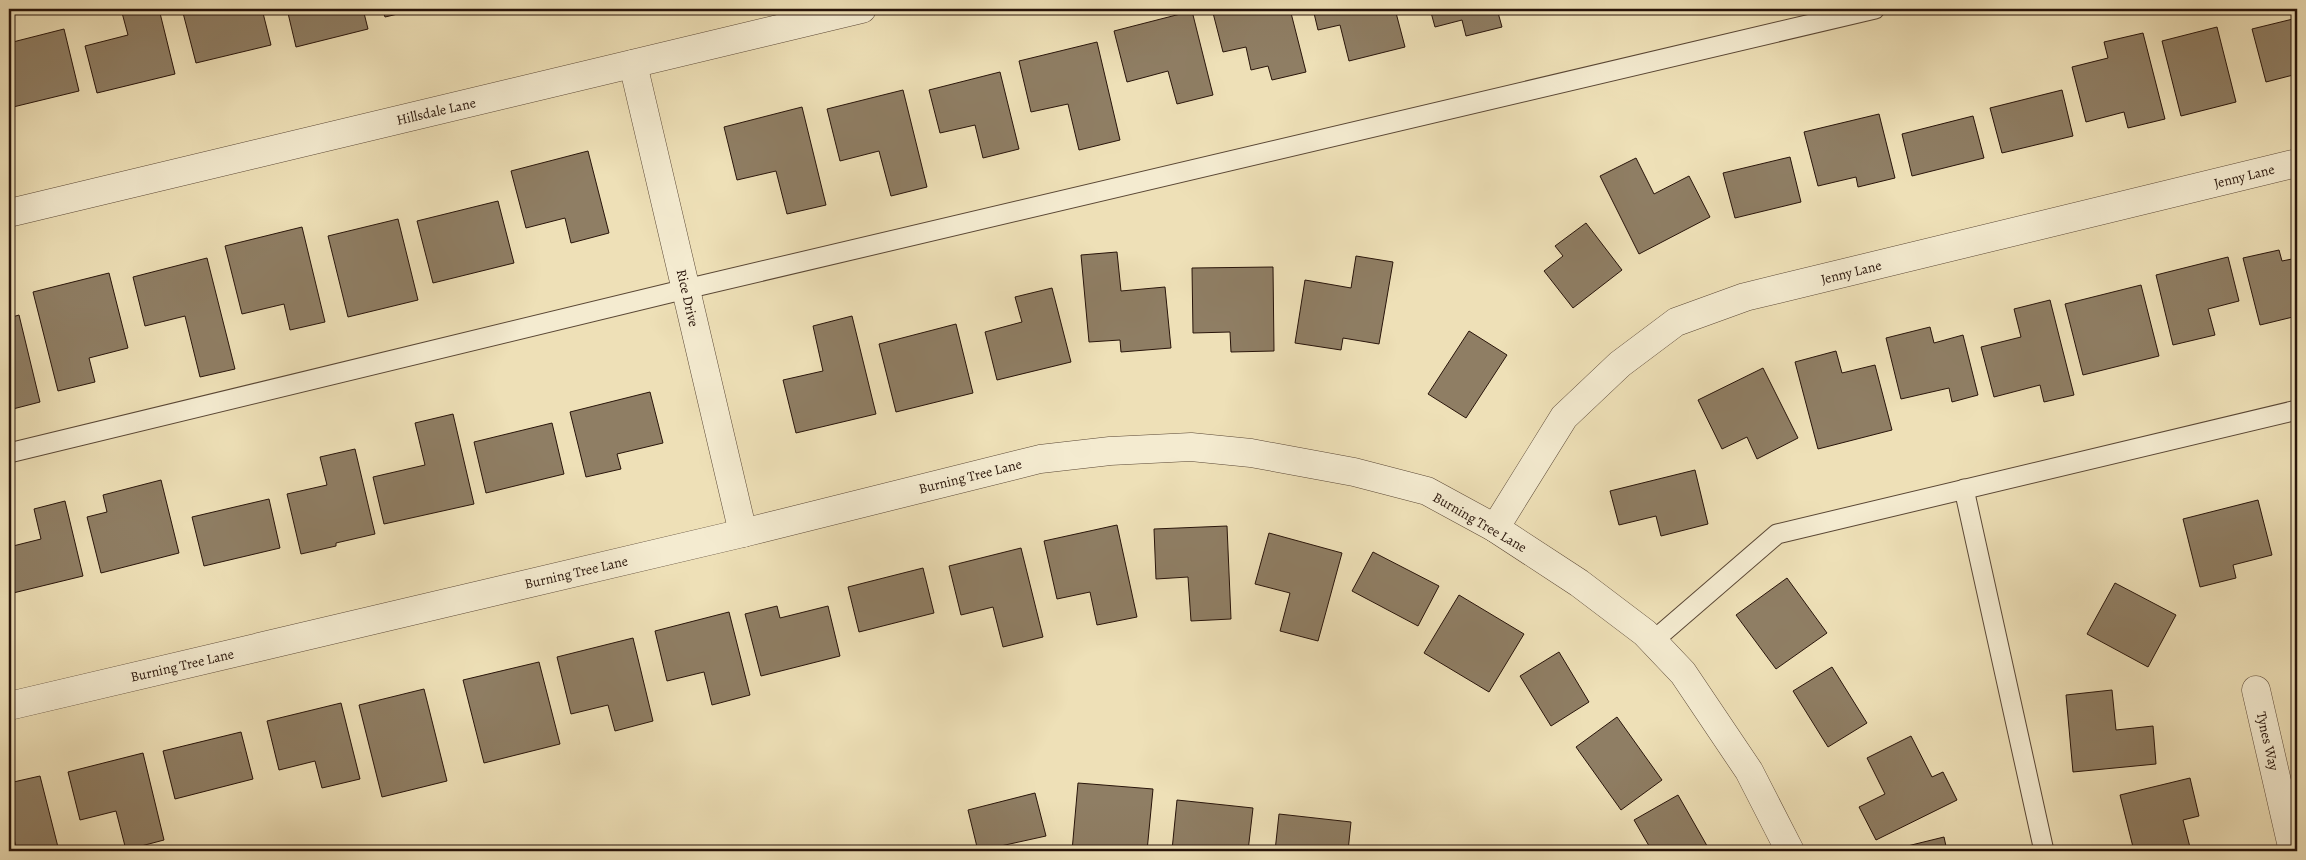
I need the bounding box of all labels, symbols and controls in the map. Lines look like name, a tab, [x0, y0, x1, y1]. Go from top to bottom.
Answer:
street label: Hillsdale Lane	[395, 93, 478, 130]
street label: Jenny Lane	[2212, 160, 2276, 193]
street label: Jenny Lane	[1819, 256, 1883, 289]
street label: Rice Drive	[672, 267, 703, 329]
street label: Burning Tree Lane	[917, 454, 1024, 498]
street label: Burning Tree Lane	[1429, 488, 1530, 557]
street label: Burning Tree Lane	[522, 551, 630, 594]
street label: Burning Tree Lane	[128, 644, 236, 687]
street label: Tynes Way	[2252, 710, 2284, 773]

